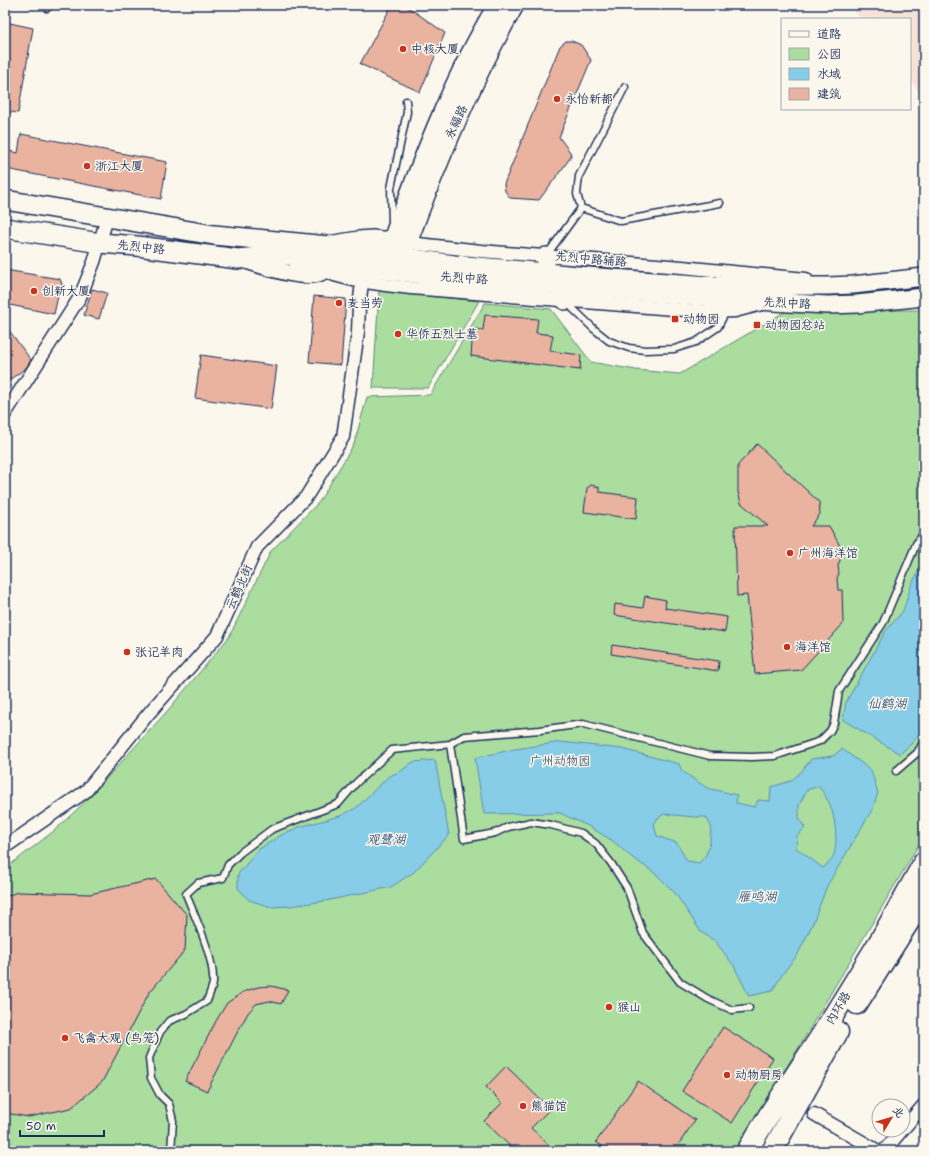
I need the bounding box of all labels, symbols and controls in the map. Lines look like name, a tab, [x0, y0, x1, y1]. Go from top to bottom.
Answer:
legend	[781, 18, 911, 110]
text: 道路	[817, 26, 841, 42]
place label: 中核大厦	[411, 41, 459, 57]
marker: 中核大厦	[398, 44, 408, 54]
text: 公园	[817, 46, 841, 62]
text: 水域	[817, 66, 841, 82]
text: 建筑	[817, 86, 841, 102]
place label: 永怡新都	[565, 91, 613, 107]
marker: 永怡新都	[552, 94, 562, 104]
street label: 永福路	[441, 102, 471, 142]
place label: 浙江大厦	[95, 158, 143, 174]
marker: 浙江大厦	[82, 161, 92, 171]
street label: 先烈中路	[116, 237, 166, 257]
street label: 先烈中路辅路	[554, 248, 628, 270]
street label: 先烈中路	[439, 268, 489, 288]
place label: 创新大厦	[42, 283, 90, 299]
marker: 创新大厦	[29, 286, 39, 296]
street label: 先烈中路	[763, 294, 811, 312]
place label: 麦当劳	[347, 295, 383, 311]
marker: 麦当劳	[334, 298, 344, 308]
place label: 动物园	[683, 311, 719, 327]
marker: 动物园	[670, 314, 680, 324]
place label: 动物园总站	[765, 317, 825, 333]
marker: 动物园总站	[752, 320, 762, 330]
place label: 华侨五烈士墓	[406, 326, 478, 342]
marker: 华侨五烈士墓	[393, 329, 403, 339]
place label: 广州海洋馆	[798, 545, 858, 561]
marker: 广州海洋馆	[785, 548, 795, 558]
street label: 云鹤北街	[222, 562, 256, 612]
place label: 海洋馆	[795, 639, 831, 655]
marker: 海洋馆	[782, 642, 792, 652]
place label: 张记羊肉	[135, 644, 183, 660]
marker: 张记羊肉	[122, 647, 132, 657]
water label: 仙鹤湖	[867, 695, 908, 712]
park label: 广州动物园	[530, 753, 590, 769]
water label: 观鹭湖	[366, 831, 407, 848]
water label: 雁鸣湖	[737, 888, 778, 905]
street label: 内环路	[822, 988, 854, 1028]
place label: 猴山	[617, 999, 641, 1015]
marker: 猴山	[604, 1002, 614, 1012]
place label: 飞禽大观 (鸟笼)	[73, 1030, 159, 1046]
marker: 飞禽大观 (鸟笼)	[60, 1033, 70, 1043]
place label: 动物厨房	[735, 1067, 783, 1083]
marker: 动物厨房	[722, 1070, 732, 1080]
place label: 熊猫馆	[531, 1098, 567, 1114]
north arrow	[871, 1098, 911, 1138]
marker: 熊猫馆	[518, 1101, 528, 1111]
text: 北	[889, 1103, 908, 1121]
scale bar	[20, 1112, 104, 1138]
text: 50 m	[26, 1118, 56, 1134]

